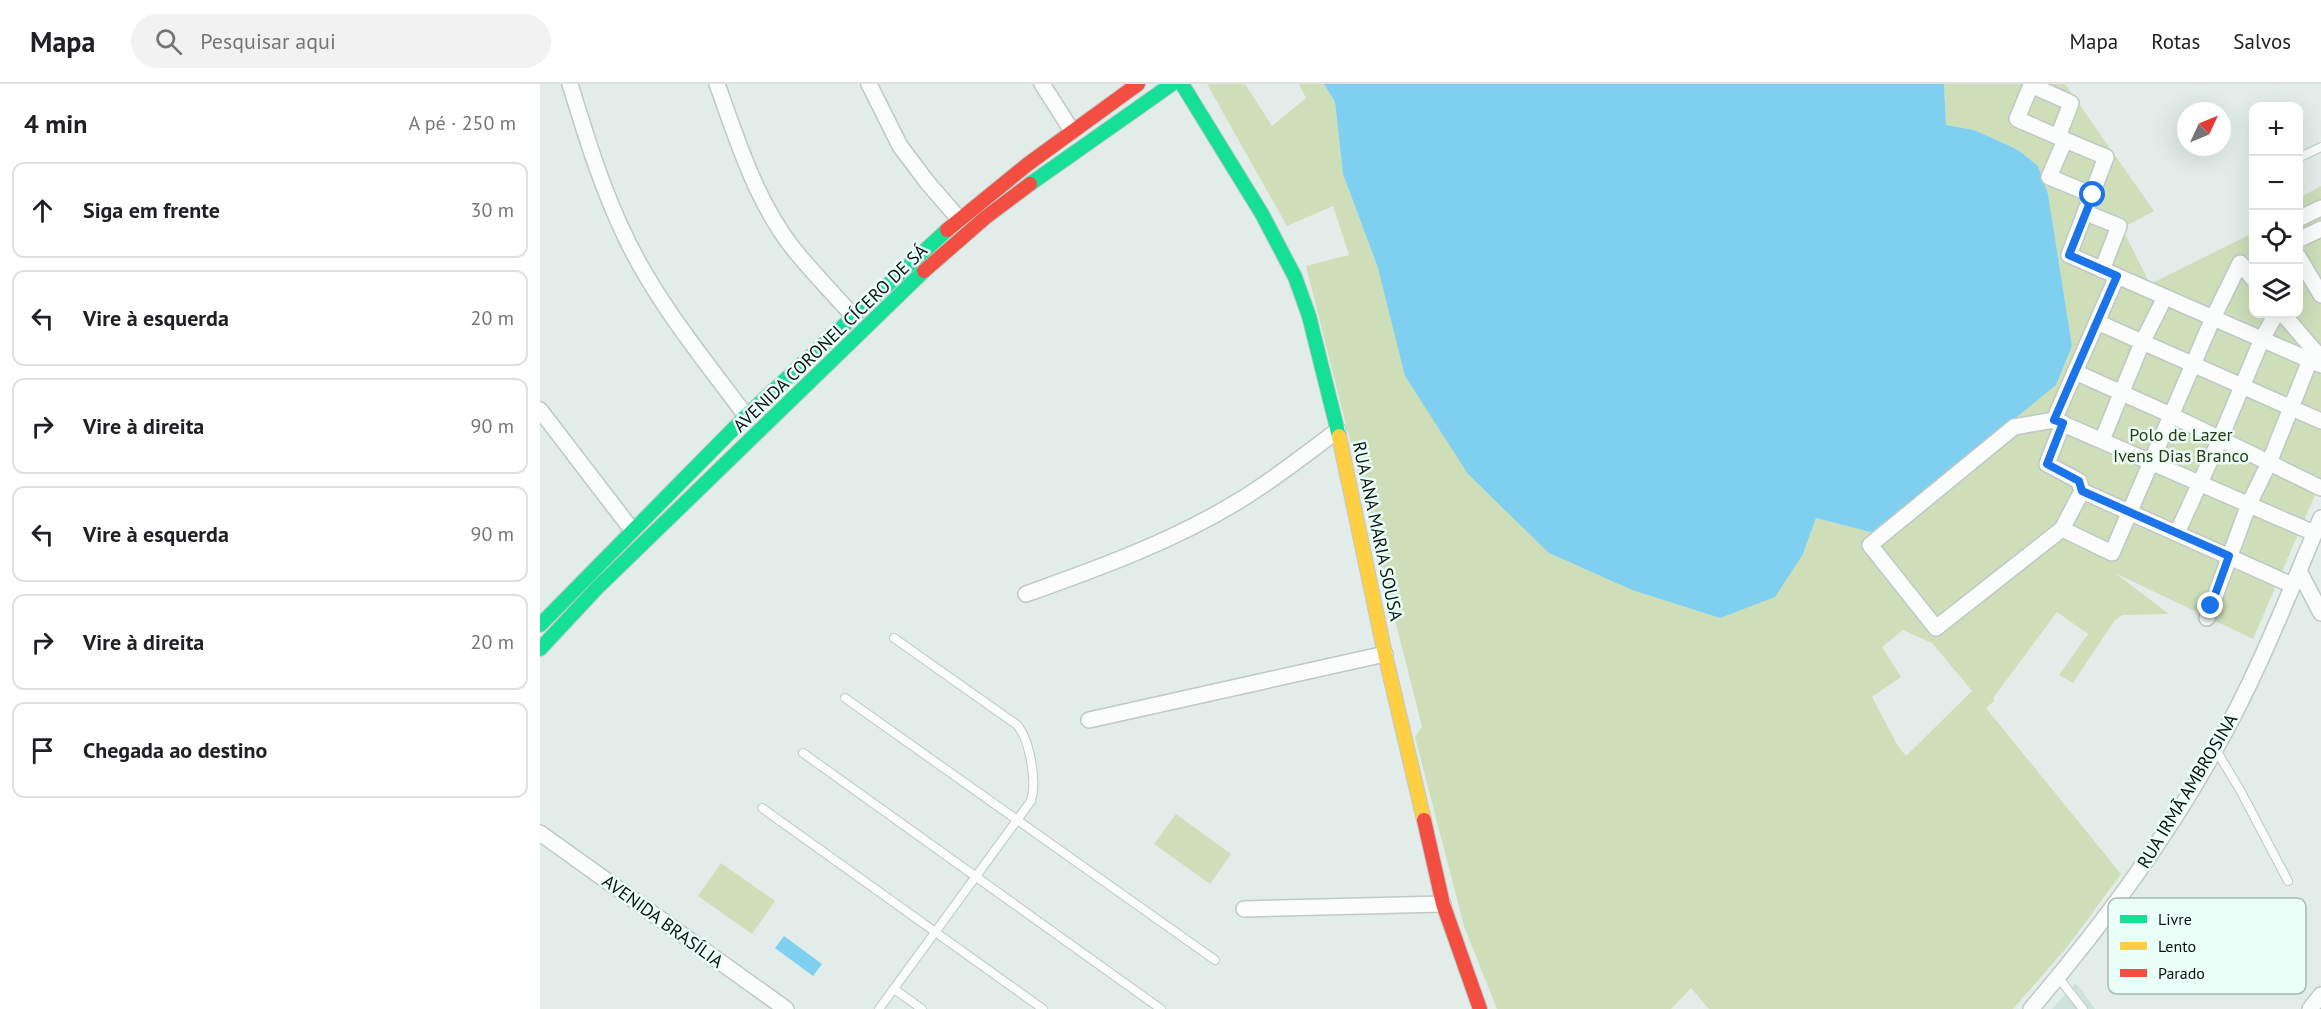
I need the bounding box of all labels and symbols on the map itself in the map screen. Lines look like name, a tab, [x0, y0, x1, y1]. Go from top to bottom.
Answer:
north arrow	[2177, 102, 2231, 156]
route start	[2079, 181, 2105, 207]
street label: AVENIDA CORONEL CÍCERO DE SÁ	[728, 239, 932, 437]
park label: Polo de Lazer Ivens Dias Branco	[2113, 423, 2249, 467]
street label: RUA ANA MARIA SOUSA	[1348, 439, 1408, 623]
route end	[2197, 592, 2223, 618]
street label: RUA IRMÃ AMBROSINA	[2132, 709, 2242, 872]
street label: AVENIDA BRASÍLIA	[598, 869, 728, 973]
legend	[2108, 898, 2306, 994]
text: Livre	[2158, 909, 2192, 929]
text: Lento	[2158, 936, 2196, 956]
text: Parado	[2158, 963, 2205, 983]

